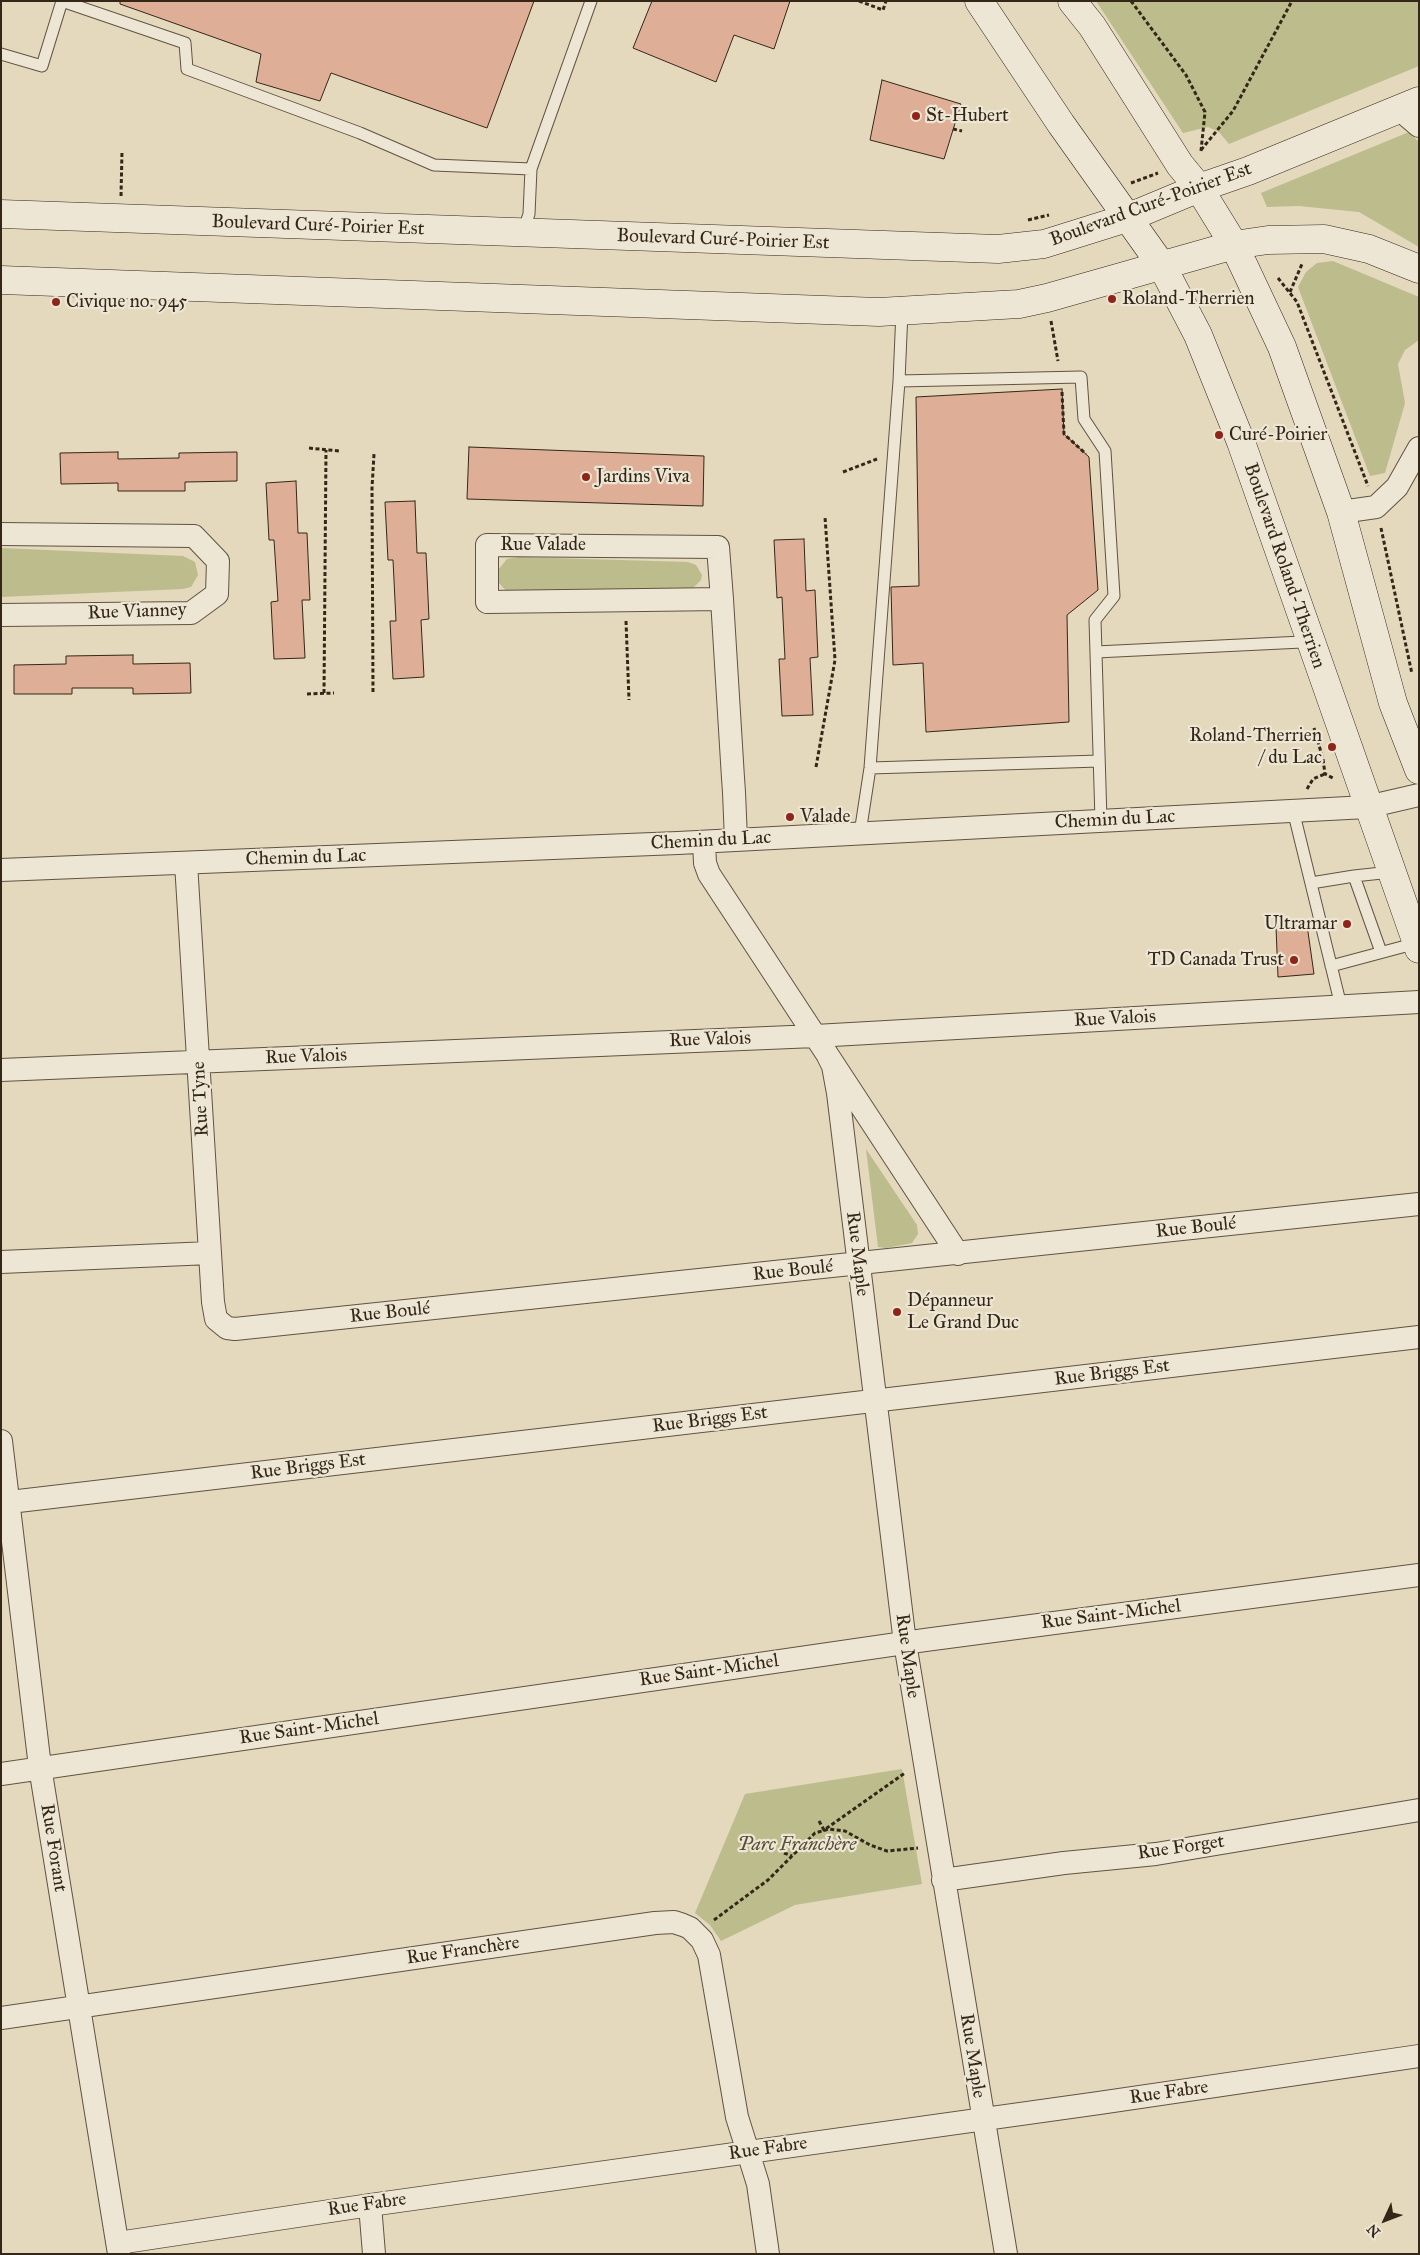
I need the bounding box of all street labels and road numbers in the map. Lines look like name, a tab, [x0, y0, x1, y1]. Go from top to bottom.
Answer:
street label: Boulevard Curé-Poirier Est	[1047, 158, 1255, 252]
street label: Boulevard Curé-Poirier Est	[211, 211, 425, 241]
street label: Boulevard Curé-Poirier Est	[616, 225, 830, 255]
street label: Boulevard Roland-Therrien	[1238, 460, 1330, 672]
street label: Rue Valade	[500, 534, 586, 556]
street label: Rue Vianney	[87, 599, 187, 625]
street label: Chemin du Lac	[1054, 805, 1176, 835]
street label: Chemin du Lac	[650, 826, 772, 856]
street label: Chemin du Lac	[245, 844, 367, 872]
street label: Rue Valois	[1073, 1005, 1157, 1033]
street label: Rue Valois	[669, 1027, 751, 1053]
street label: Rue Valois	[265, 1044, 347, 1070]
street label: Rue Tyne	[188, 1061, 214, 1137]
street label: Rue Maple	[840, 1210, 874, 1298]
street label: Rue Boulé	[1155, 1212, 1237, 1244]
street label: Rue Boulé	[752, 1255, 834, 1287]
street label: Rue Boulé	[349, 1297, 431, 1329]
street label: Rue Briggs Est	[1053, 1355, 1171, 1391]
street label: Rue Briggs Est	[651, 1402, 769, 1438]
street label: Rue Briggs Est	[249, 1449, 367, 1485]
street label: Rue Saint-Michel	[1040, 1595, 1182, 1635]
street label: Rue Maple	[890, 1612, 924, 1700]
street label: Rue Saint-Michel	[638, 1650, 780, 1692]
street label: Rue Saint-Michel	[238, 1708, 380, 1750]
street label: Rue Forant	[35, 1802, 71, 1894]
street label: Rue Forget	[1136, 1831, 1226, 1865]
street label: Rue Franchère	[405, 1932, 521, 1970]
street label: Rue Maple	[954, 2012, 990, 2100]
street label: Rue Fabre	[1128, 2076, 1210, 2110]
street label: Rue Fabre	[727, 2132, 809, 2166]
street label: Rue Fabre	[326, 2188, 408, 2222]

